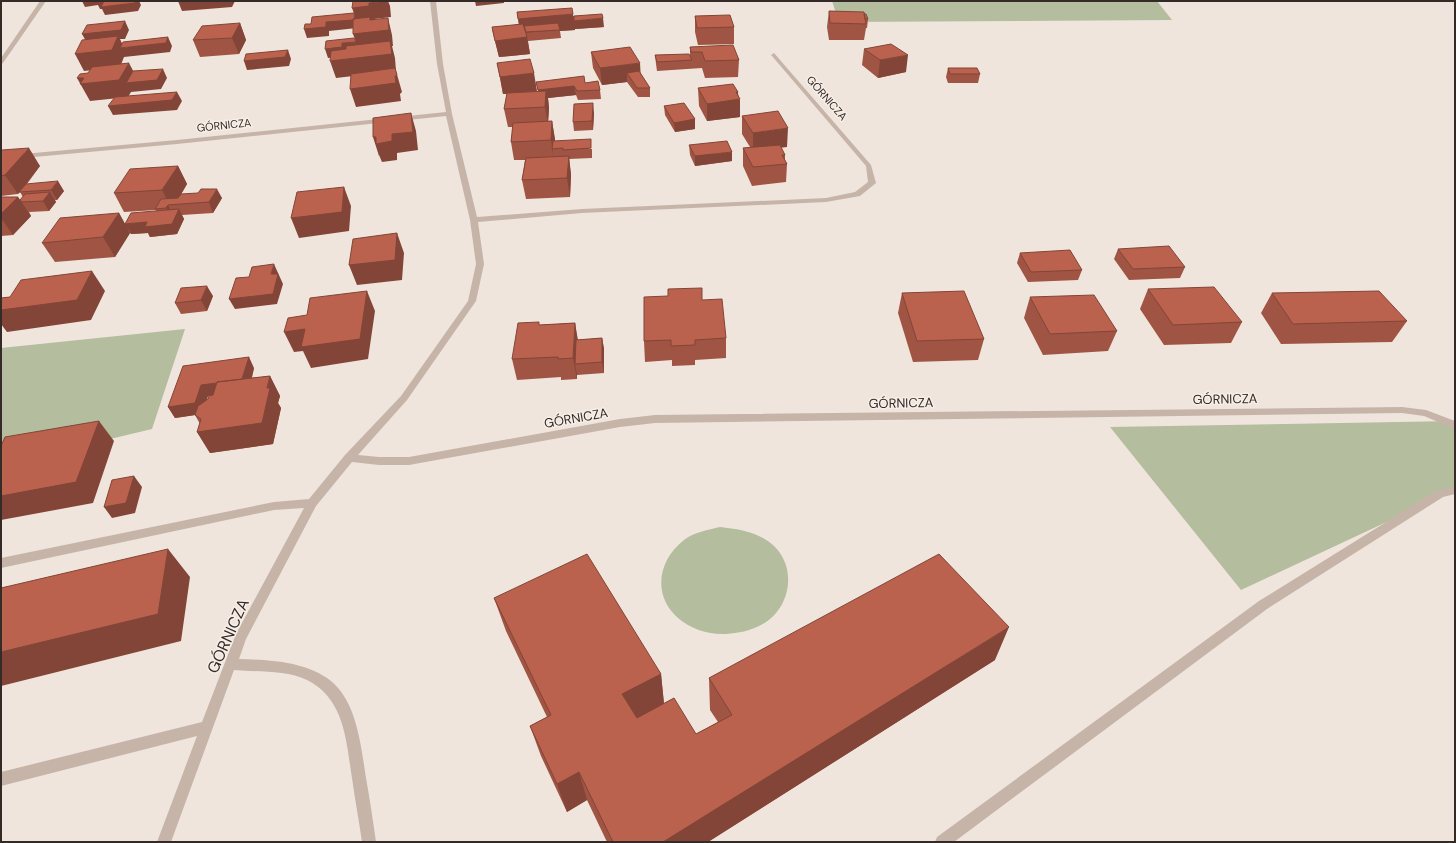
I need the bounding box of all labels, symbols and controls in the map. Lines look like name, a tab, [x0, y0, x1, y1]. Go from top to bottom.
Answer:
street label: GÓRNICZA	[804, 73, 850, 123]
street label: GÓRNICZA	[196, 115, 252, 135]
street label: GÓRNICZA	[1193, 390, 1258, 408]
street label: GÓRNICZA	[869, 394, 934, 412]
street label: GÓRNICZA	[543, 404, 610, 432]
street label: GÓRNICZA	[202, 595, 254, 677]

